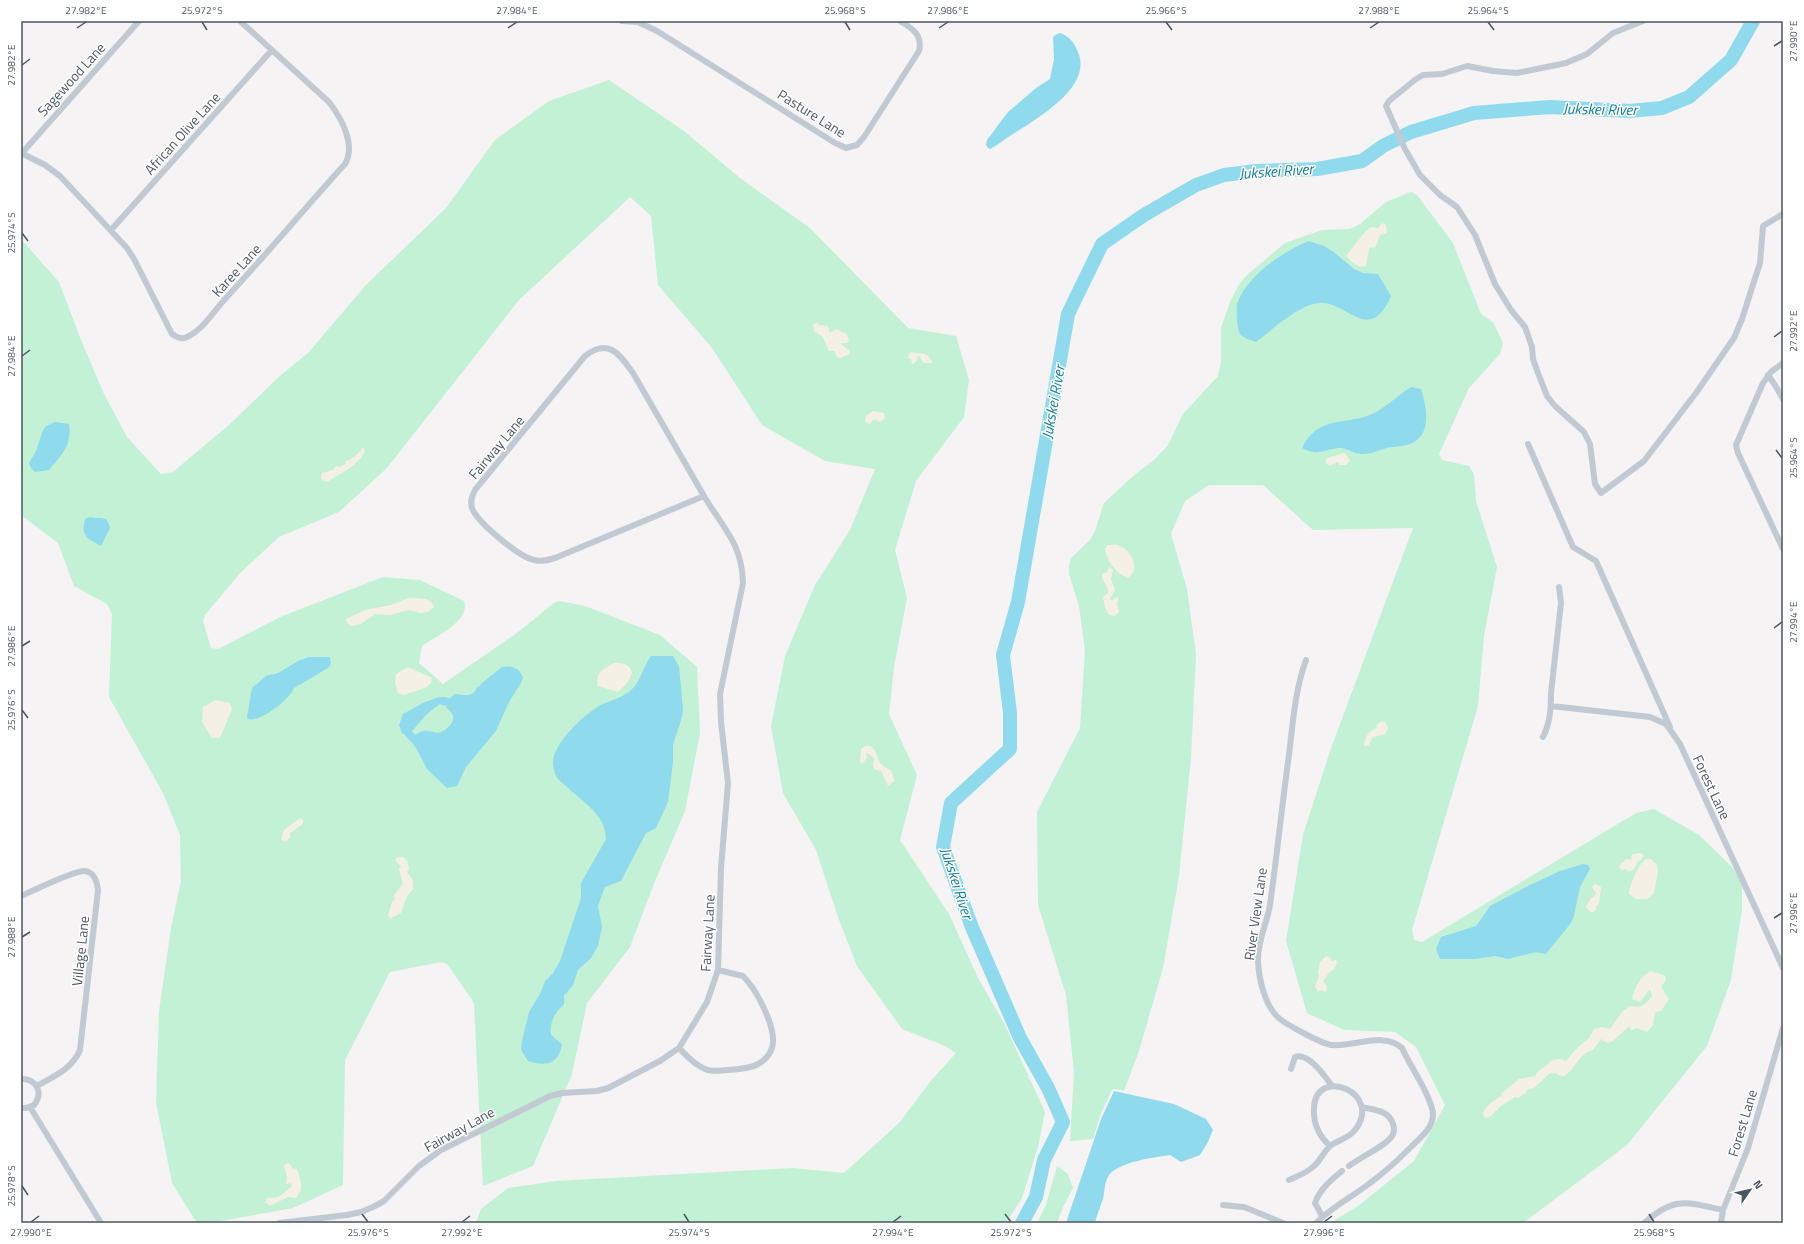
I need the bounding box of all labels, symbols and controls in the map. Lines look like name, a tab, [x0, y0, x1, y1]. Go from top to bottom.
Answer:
text: 27.982°E	[65, 3, 107, 18]
text: 25.972°S	[181, 3, 223, 18]
text: 27.984°E	[496, 3, 538, 18]
text: 25.968°S	[824, 3, 866, 18]
text: 27.986°E	[927, 3, 969, 18]
text: 25.966°S	[1145, 3, 1187, 18]
text: 27.988°E	[1358, 3, 1400, 18]
text: 25.964°S	[1467, 3, 1509, 18]
text: 27.990°E	[1786, 20, 1801, 62]
street label: Sagewood Lane	[32, 37, 110, 121]
text: 27.982°E	[4, 44, 19, 86]
street label: Pasture Lane	[774, 84, 850, 142]
street label: African Olive Lane	[139, 87, 225, 179]
water label: Jukskei River	[1563, 97, 1640, 121]
water label: Jukskei River	[1238, 157, 1316, 185]
text: 25.974°S	[4, 212, 19, 254]
street label: Karee Lane	[206, 239, 266, 301]
text: 27.992°E	[1786, 310, 1801, 352]
text: 27.984°E	[4, 335, 19, 377]
water label: Jukskei River	[1035, 361, 1071, 441]
street label: Fairway Lane	[463, 411, 529, 483]
text: 25.964°S	[1786, 437, 1801, 479]
text: 27.994°E	[1786, 601, 1801, 643]
text: 27.986°E	[4, 625, 19, 667]
text: 25.976°S	[4, 689, 19, 731]
street label: Forest Lane	[1688, 751, 1736, 823]
water label: Jukskei River	[935, 844, 980, 924]
street label: River View Lane	[1238, 866, 1272, 962]
text: 27.996°E	[1786, 892, 1801, 934]
street label: Fairway Lane	[694, 894, 720, 972]
street label: Village Lane	[66, 915, 94, 987]
text: 27.988°E	[4, 916, 19, 958]
street label: Forest Lane	[1722, 1087, 1762, 1159]
street label: Fairway Lane	[420, 1101, 498, 1157]
text: 25.978°S	[4, 1165, 19, 1207]
north arrow	[1730, 1170, 1770, 1210]
text: N	[1750, 1177, 1767, 1192]
text: 27.990°E	[10, 1225, 52, 1240]
text: 25.976°S	[347, 1225, 389, 1240]
text: 27.992°E	[441, 1225, 483, 1240]
text: 25.974°S	[668, 1225, 710, 1240]
text: 27.994°E	[872, 1225, 914, 1240]
text: 25.972°S	[990, 1225, 1032, 1240]
text: 27.996°E	[1303, 1225, 1345, 1240]
text: 25.968°S	[1633, 1225, 1675, 1240]

